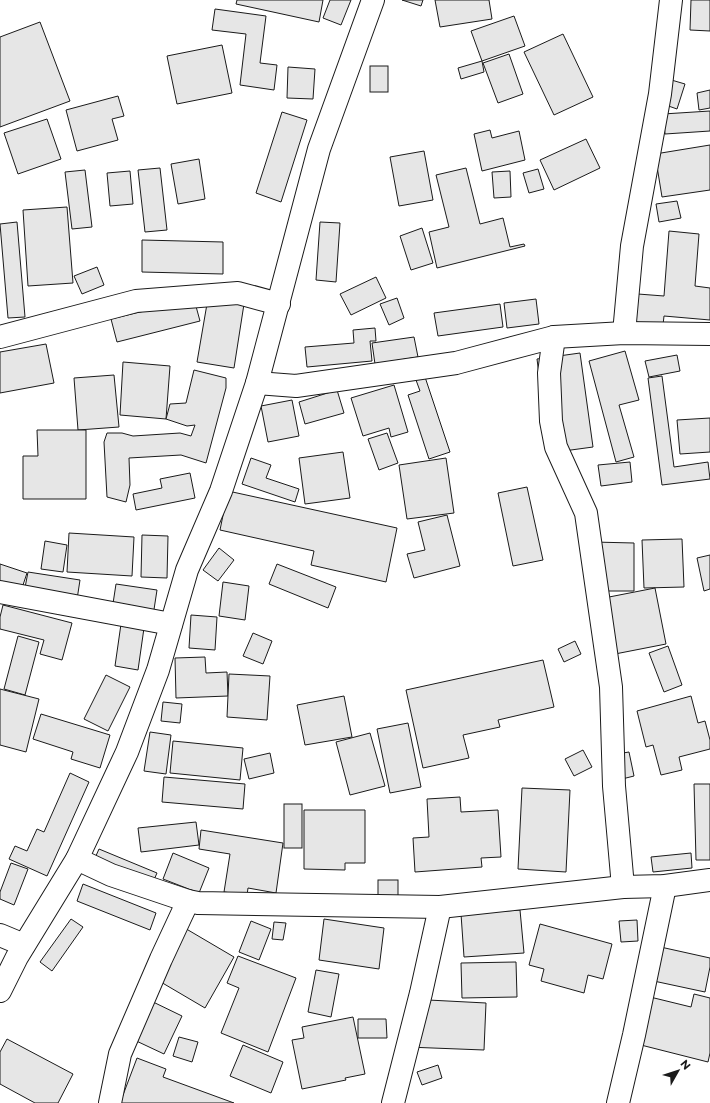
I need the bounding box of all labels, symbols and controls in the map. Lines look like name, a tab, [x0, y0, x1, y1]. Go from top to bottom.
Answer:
north arrow	[658, 1051, 698, 1091]
text: N	[678, 1057, 694, 1073]

